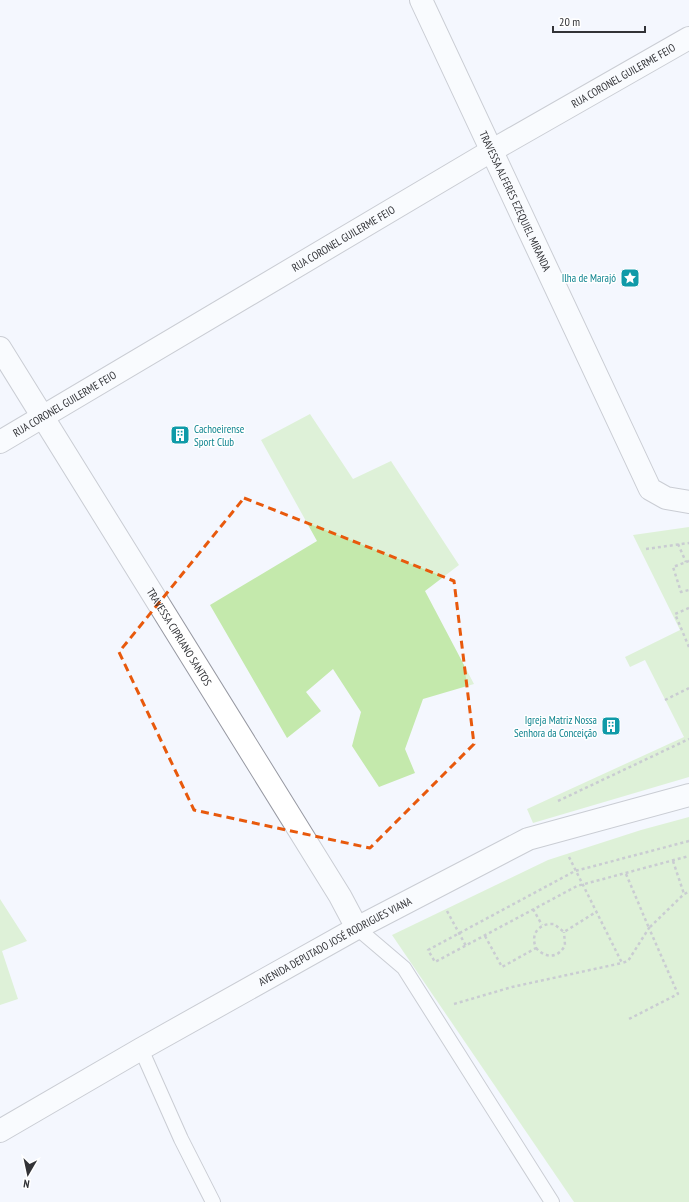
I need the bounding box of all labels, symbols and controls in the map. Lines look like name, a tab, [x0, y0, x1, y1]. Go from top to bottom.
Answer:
scale bar	[553, 8, 645, 34]
text: 20 m	[559, 14, 580, 29]
street label: RUA CORONEL GUILERME FEIO	[569, 40, 678, 111]
street label: TRAVESSA ALFERES EZEQUIEL MIRANDA	[476, 129, 554, 274]
street label: RUA CORONEL GUILERME FEIO	[289, 203, 397, 275]
place icon: Ilha de Marajó	[619, 267, 641, 289]
place label: Ilha de Marajó	[562, 271, 616, 285]
street label: RUA CORONEL GUILERME FEIO	[10, 368, 119, 440]
place label: Cachoeirense Sport Club	[194, 422, 245, 449]
building icon: Cachoeirense Sport Club	[169, 424, 191, 446]
street label: TRAVESSA CIPRIANO SANTOS	[144, 586, 215, 689]
place label: Igreja Matriz Nossa Senhora da Conceição	[514, 713, 597, 740]
building icon: Igreja Matriz Nossa Senhora da Conceição	[600, 715, 622, 737]
street label: AVENIDA DEPUTADO JOSÉ RODRIGUES VIANA	[256, 893, 415, 989]
north arrow	[8, 1154, 48, 1194]
text: N	[22, 1176, 30, 1191]

